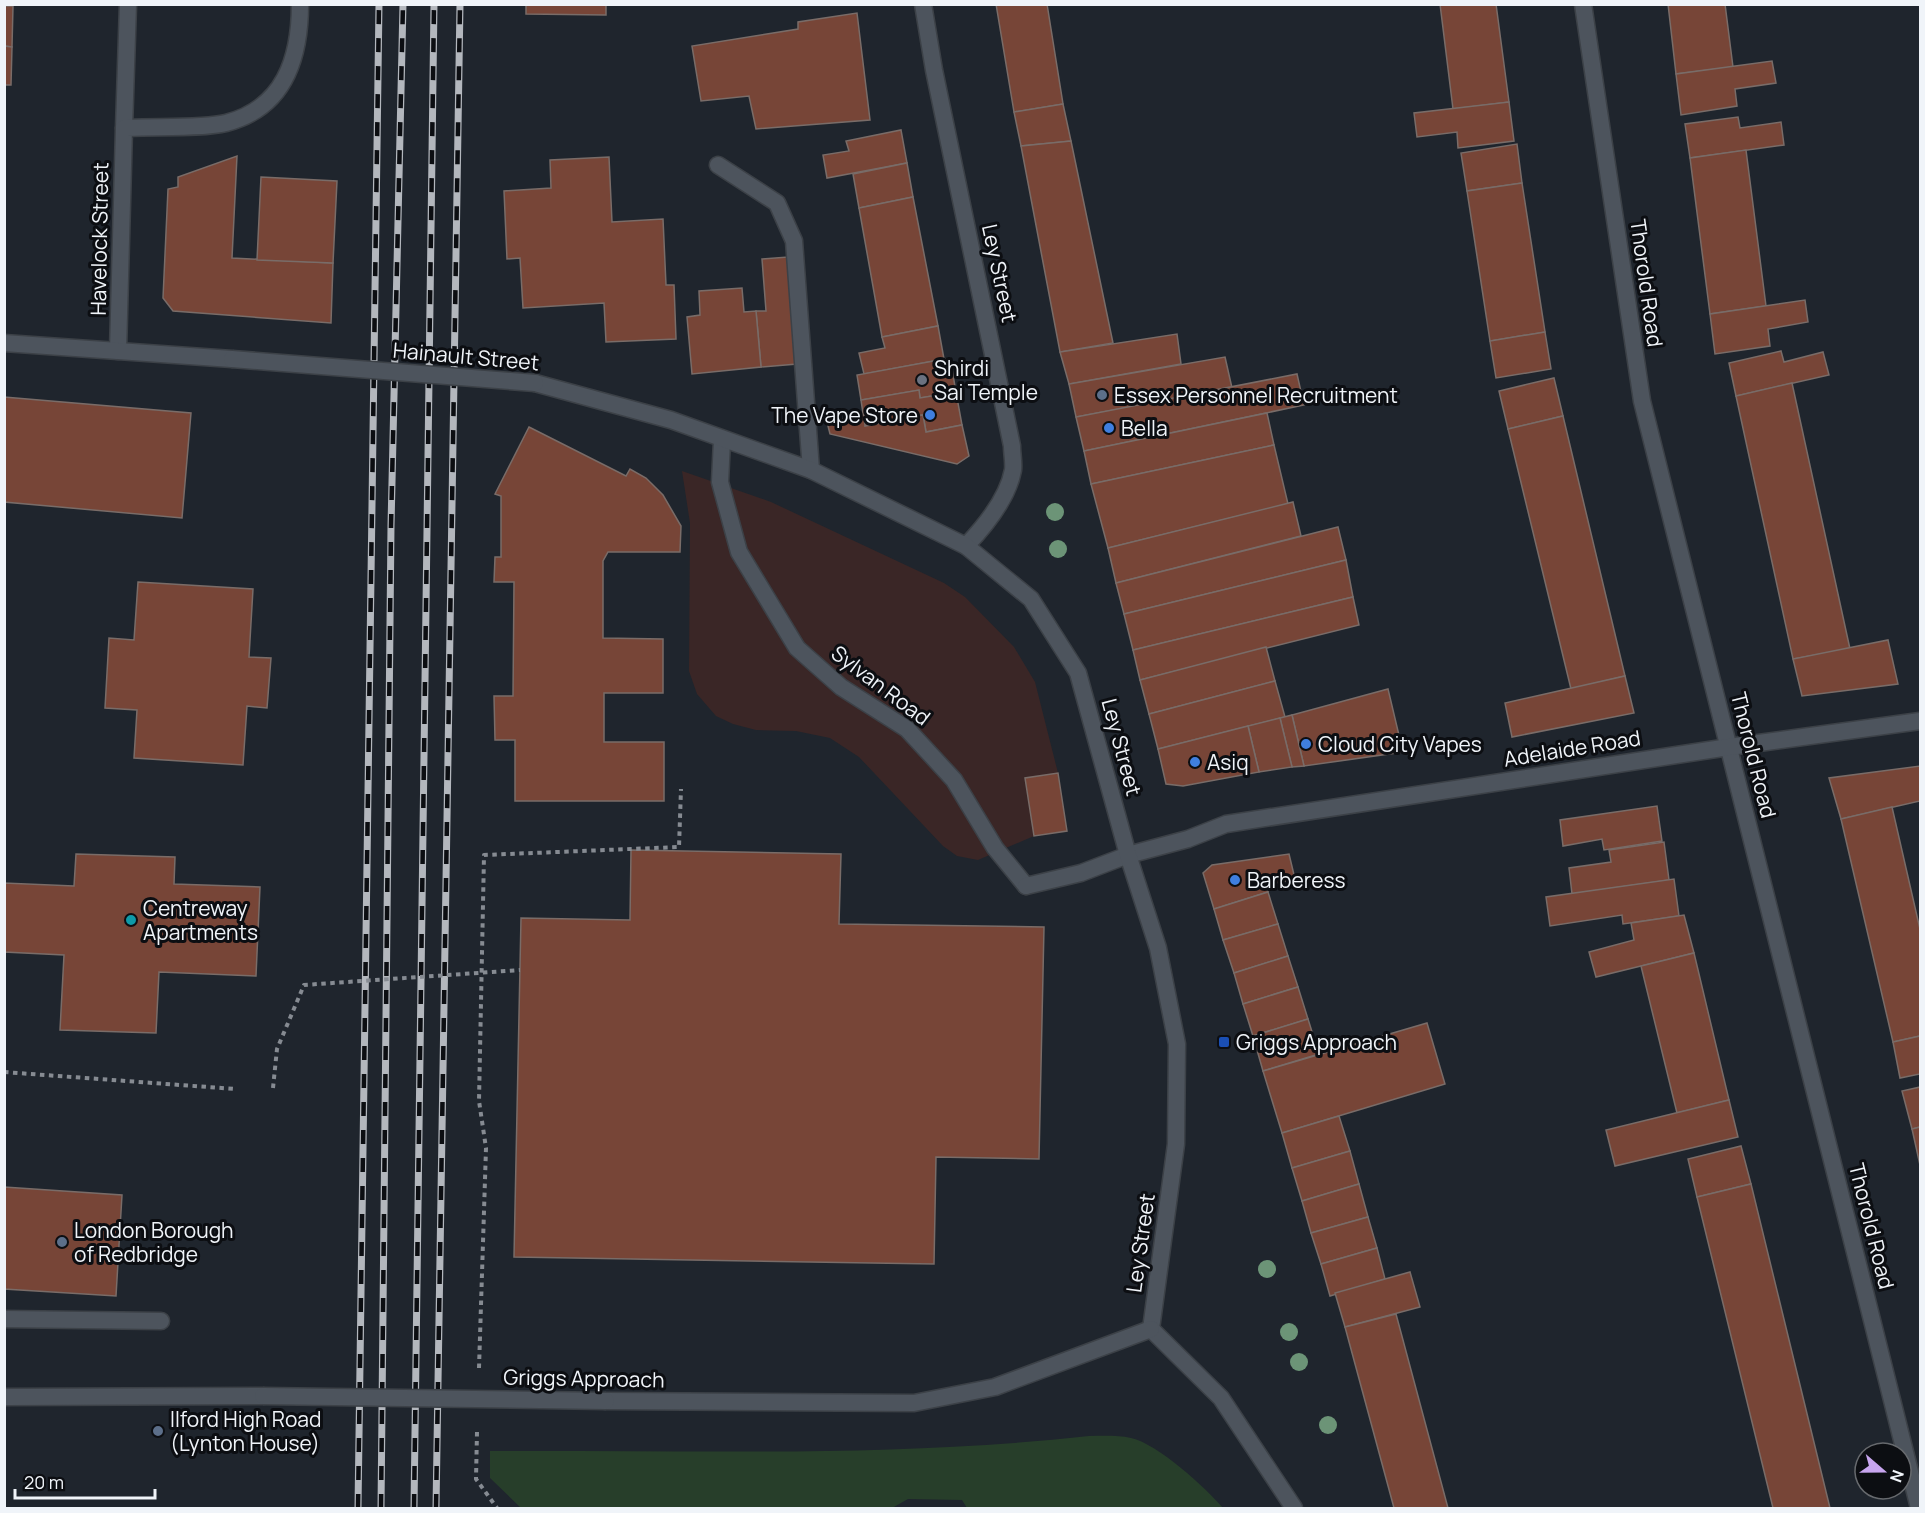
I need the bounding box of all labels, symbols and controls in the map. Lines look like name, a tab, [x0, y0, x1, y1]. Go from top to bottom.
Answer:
street label: Havelock Street	[84, 162, 114, 316]
street label: Thorold Road	[1624, 217, 1670, 349]
street label: Ley Street	[976, 221, 1024, 325]
street label: Hainault Street	[392, 336, 540, 376]
place label: Shirdi Sai Temple	[934, 354, 1038, 406]
marker: Shirdi Sai Temple	[915, 373, 929, 387]
place label: Essex Personnel Recruitment	[1114, 381, 1398, 409]
marker: Essex Personnel Recruitment	[1095, 388, 1109, 402]
place label: The Vape Store	[771, 401, 918, 429]
marker: The Vape Store	[923, 408, 937, 422]
place label: Bella	[1121, 414, 1168, 442]
marker: Bella	[1102, 421, 1116, 435]
street label: Sylvan Road	[826, 639, 936, 731]
street label: Thorold Road	[1725, 689, 1783, 821]
street label: Ley Street	[1096, 695, 1148, 799]
street label: Adelaide Road	[1502, 723, 1642, 773]
place label: Cloud City Vapes	[1318, 730, 1482, 758]
marker: Cloud City Vapes	[1299, 737, 1313, 751]
place label: Asiq	[1207, 748, 1249, 776]
marker: Asiq	[1188, 755, 1202, 769]
place label: Barberess	[1247, 866, 1346, 894]
marker: Barberess	[1228, 873, 1242, 887]
place label: Centreway Apartments	[143, 894, 258, 946]
marker: Centreway Apartments	[124, 913, 138, 927]
place label: Griggs Approach	[1236, 1028, 1397, 1056]
marker: Griggs Approach	[1217, 1035, 1231, 1049]
street label: Thorold Road	[1843, 1160, 1901, 1292]
street label: Ley Street	[1119, 1192, 1161, 1294]
place label: London Borough of Redbridge	[74, 1216, 234, 1268]
marker: London Borough of Redbridge	[55, 1235, 69, 1249]
street label: Griggs Approach	[503, 1363, 665, 1393]
place label: Ilford High Road (Lynton House)	[170, 1405, 321, 1457]
marker: Ilford High Road (Lynton House)	[151, 1424, 165, 1438]
north arrow	[1853, 1441, 1913, 1501]
scale bar	[15, 1462, 154, 1500]
text: N	[1885, 1467, 1909, 1485]
text: 20 m	[24, 1470, 64, 1494]

